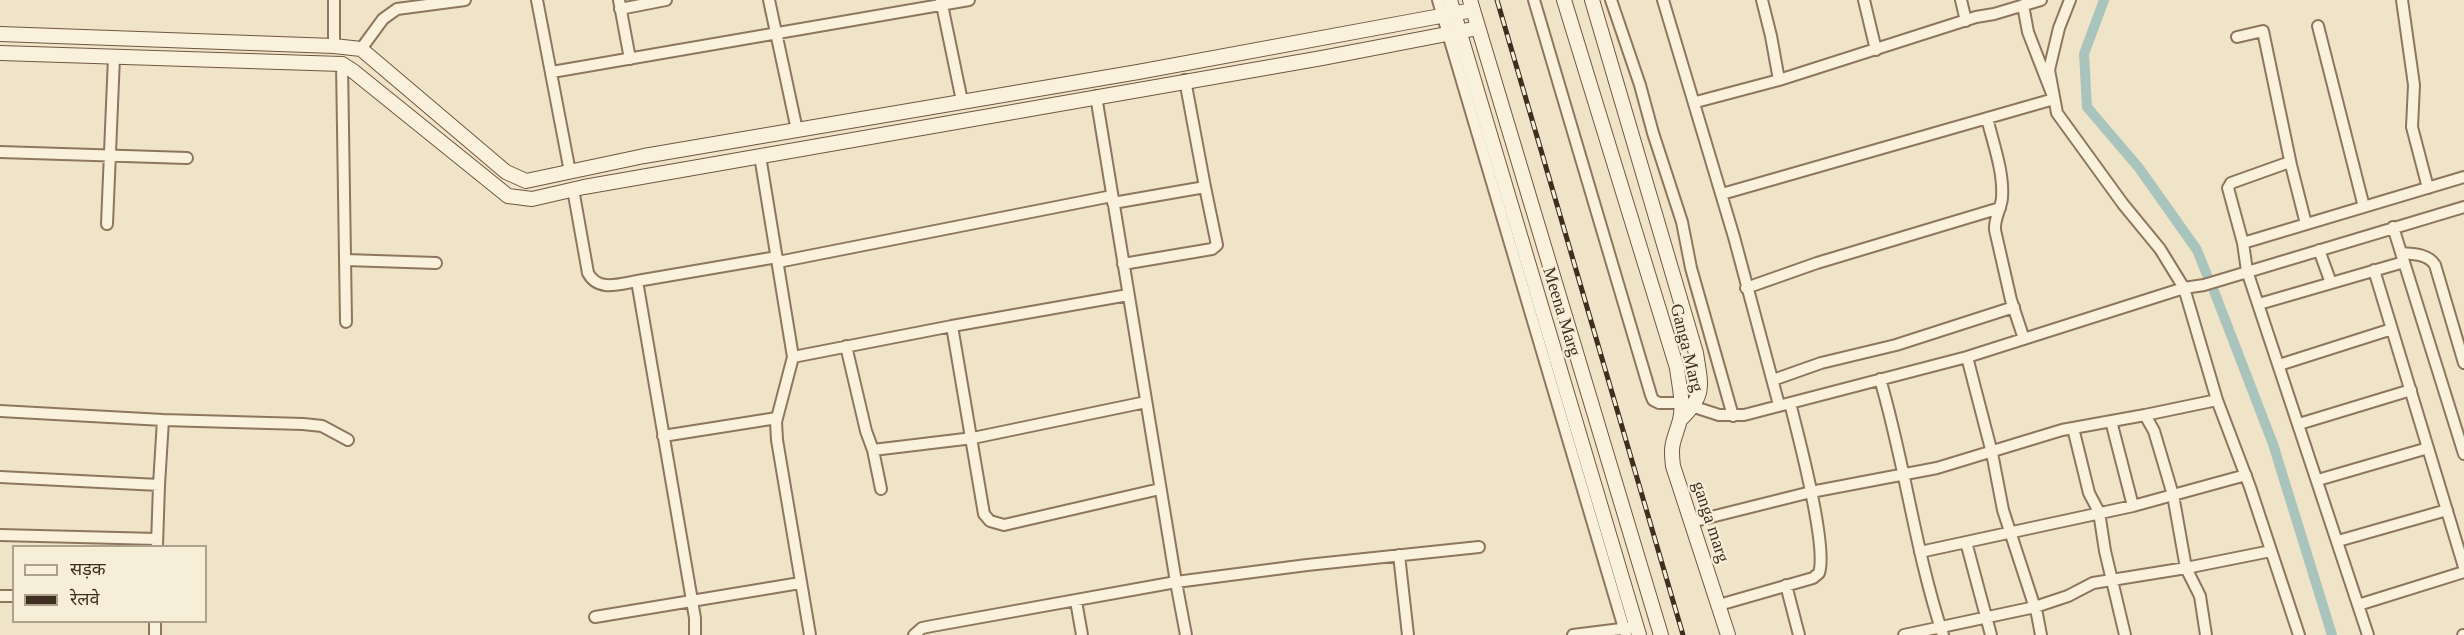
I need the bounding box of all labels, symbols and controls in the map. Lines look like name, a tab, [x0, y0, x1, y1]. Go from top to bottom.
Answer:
street label: Meena Marg	[1537, 265, 1585, 359]
street label: Ganga Marg	[1665, 302, 1707, 394]
street label: ganga marg	[1687, 479, 1733, 565]
legend	[12, 545, 207, 623]
text: सड़क	[70, 559, 106, 579]
text: रेलवे	[70, 589, 100, 609]

